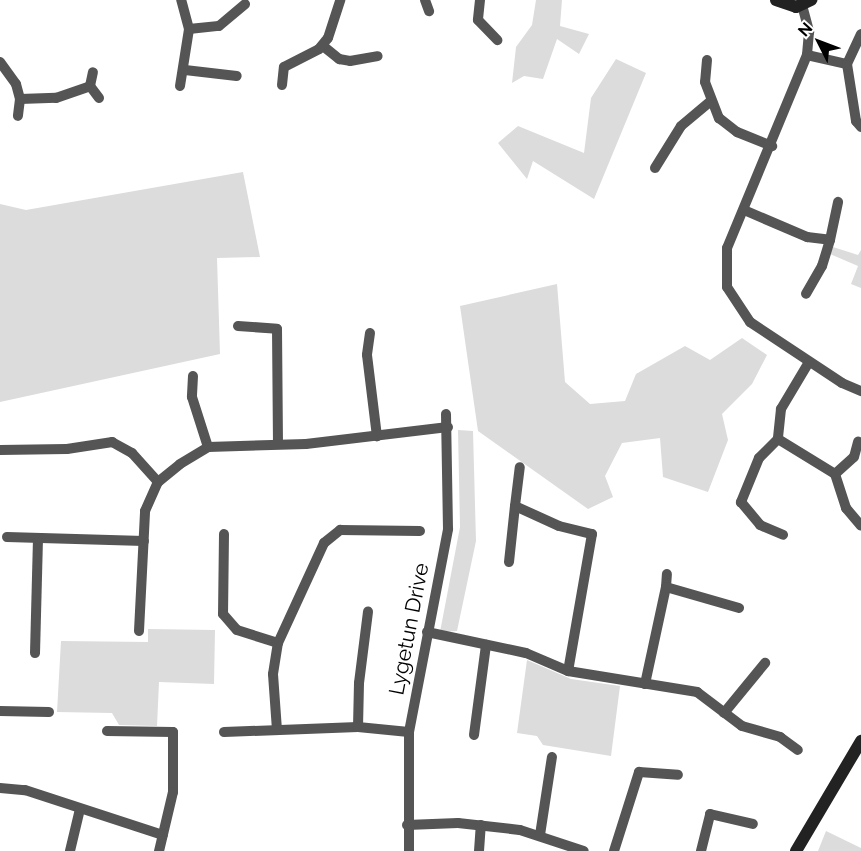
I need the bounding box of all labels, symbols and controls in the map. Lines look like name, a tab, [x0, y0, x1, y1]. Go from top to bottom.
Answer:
north arrow	[789, 12, 849, 72]
text: N	[794, 19, 816, 41]
street label: Lygetun Drive	[384, 561, 434, 697]

